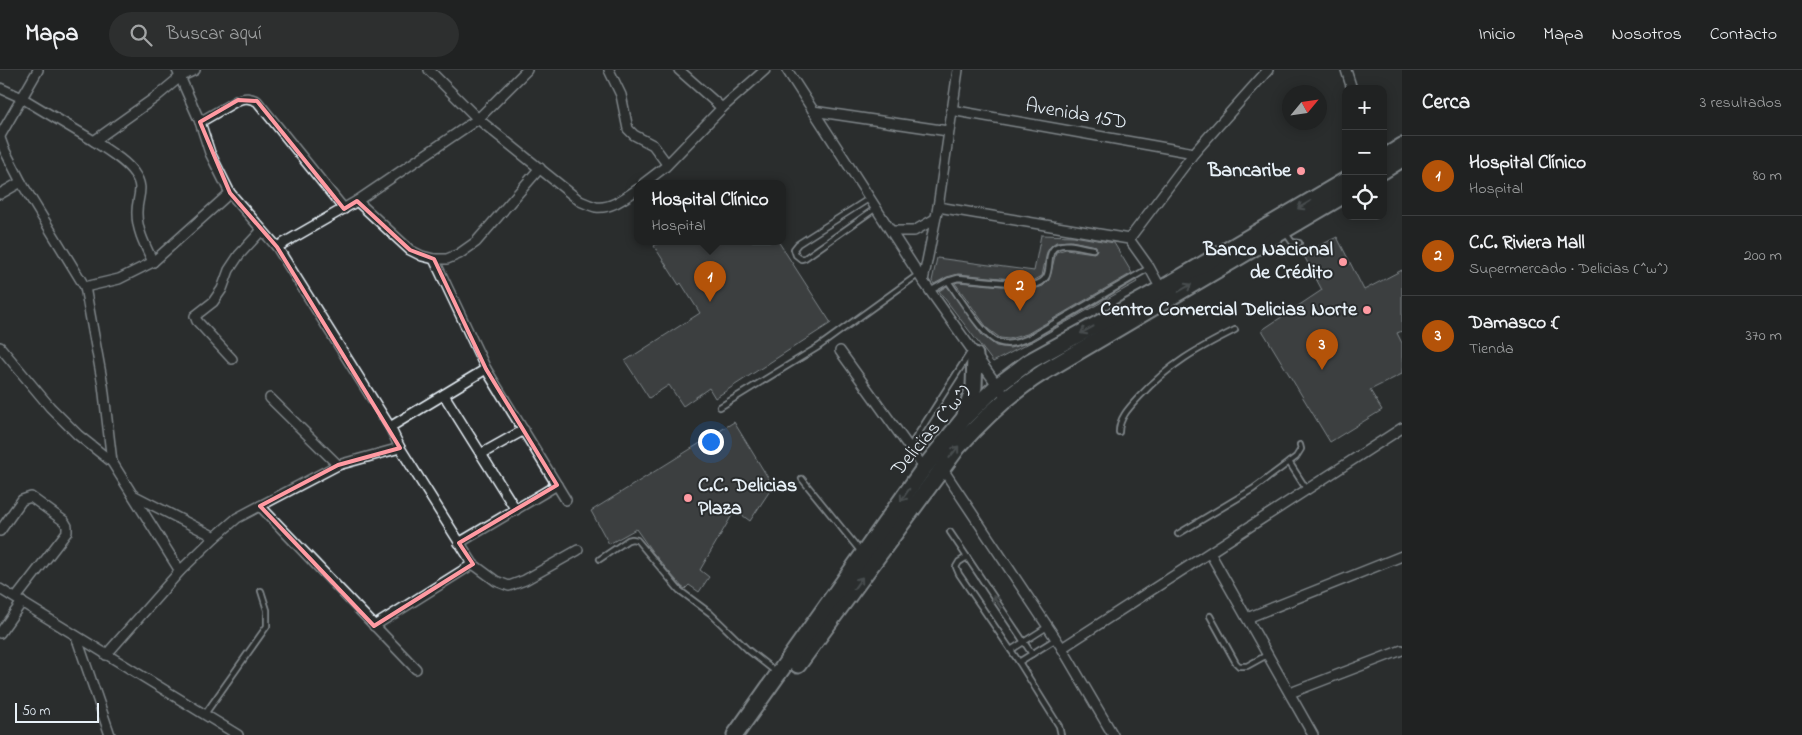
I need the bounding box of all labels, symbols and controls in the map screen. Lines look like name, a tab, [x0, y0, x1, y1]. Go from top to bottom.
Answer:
search box	[109, 12, 459, 57]
text: Mapa	[25, 17, 79, 52]
icon: search	[127, 21, 155, 49]
text: Buscar aquí	[167, 21, 262, 48]
text: Inicio	[1478, 22, 1515, 48]
text: Mapa	[1543, 22, 1584, 48]
text: Nosotros	[1612, 22, 1682, 48]
text: Contacto	[1710, 22, 1777, 48]
north arrow	[1282, 85, 1327, 130]
map controls	[1342, 85, 1387, 220]
button: +	[1342, 85, 1387, 130]
text: Cerca	[1422, 88, 1470, 118]
text: 3 resultados	[1700, 91, 1782, 115]
street label: Avenida 15D	[1023, 92, 1129, 138]
button: −	[1342, 130, 1387, 175]
text: Hospital Clínico	[1469, 150, 1586, 177]
place label: Bancaribe	[1207, 157, 1292, 186]
text: 1	[1435, 164, 1441, 188]
text: 80 m	[1753, 164, 1782, 188]
marker: Bancaribe	[1295, 165, 1307, 177]
button: locate	[1342, 175, 1387, 220]
text: Hospital	[1469, 177, 1523, 201]
popup	[634, 180, 786, 245]
text: Hospital Clínico	[651, 187, 769, 214]
one-way arrow	[1297, 200, 1311, 210]
text: Hospital	[651, 214, 706, 238]
text: C.C. Riviera Mall	[1469, 230, 1585, 257]
place label: Banco Nacional de Crédito	[1202, 236, 1333, 288]
text: 2	[1434, 244, 1442, 268]
text: 200 m	[1744, 244, 1782, 268]
marker: Banco Nacional de Crédito	[1337, 256, 1349, 268]
text: Supermercado · Delicias (^w^)	[1469, 257, 1668, 281]
pin: 1	[694, 261, 726, 302]
pin: 2	[1004, 270, 1036, 311]
one-way arrow	[1178, 283, 1193, 293]
place label: Centro Comercial Delicias Norte	[1100, 296, 1358, 325]
marker: Centro Comercial Delicias Norte	[1361, 304, 1373, 316]
text: Damasco :(	[1469, 310, 1561, 337]
text: 3	[1435, 324, 1441, 348]
text: 370 m	[1745, 324, 1782, 348]
one-way arrow	[1081, 325, 1095, 335]
pin: 3	[1306, 329, 1338, 370]
text: Tienda	[1469, 337, 1514, 361]
street label: Delicias (^w^)	[884, 379, 979, 484]
your location	[698, 429, 724, 455]
one-way arrow	[949, 446, 960, 459]
place label: C.C. Delicias Plaza	[698, 472, 797, 524]
one-way arrow	[900, 488, 910, 502]
marker: C.C. Delicias Plaza	[682, 492, 694, 504]
one-way arrow	[853, 576, 863, 590]
one-way arrow	[992, 595, 1002, 609]
scale bar	[15, 700, 99, 723]
text: 50 m	[22, 701, 50, 722]

